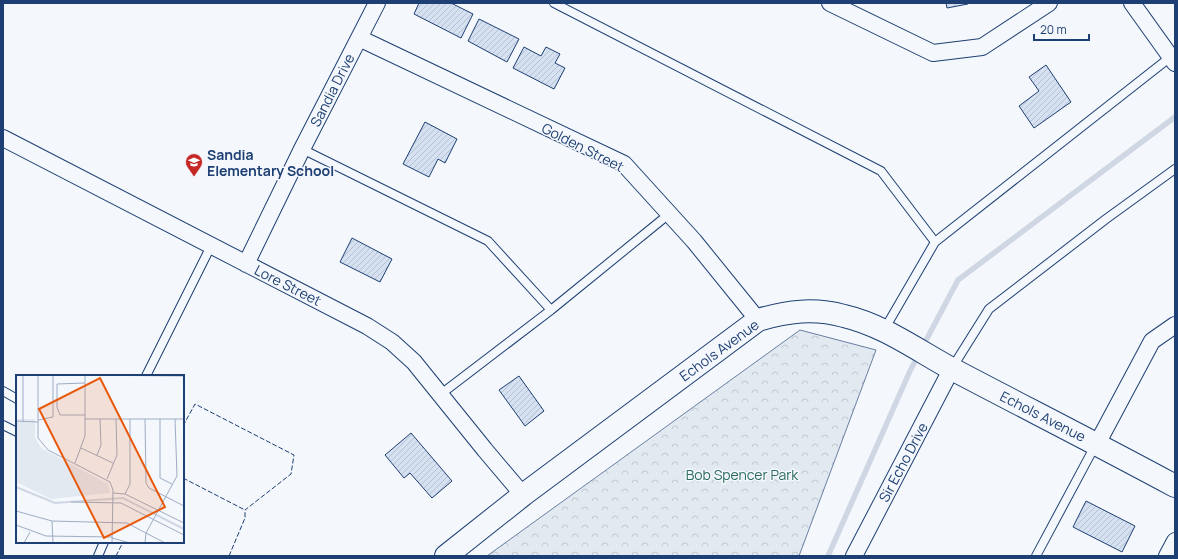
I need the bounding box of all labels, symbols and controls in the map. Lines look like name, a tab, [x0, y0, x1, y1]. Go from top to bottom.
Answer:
scale bar	[1034, 16, 1089, 42]
text: 20 m	[1040, 21, 1067, 38]
street label: Sandia Drive	[305, 50, 359, 130]
street label: Golden Street	[539, 118, 628, 176]
place label: Sandia Elementary School	[207, 145, 334, 180]
school or university icon: Sandia Elementary School	[184, 152, 204, 177]
street label: Lore Street	[251, 260, 325, 310]
street label: Echols Avenue	[676, 315, 762, 385]
inset map	[16, 375, 184, 543]
street label: Echols Avenue	[997, 386, 1089, 446]
street label: Sir Echo Drive	[874, 419, 932, 505]
park label: Bob Spencer Park	[686, 465, 799, 484]

